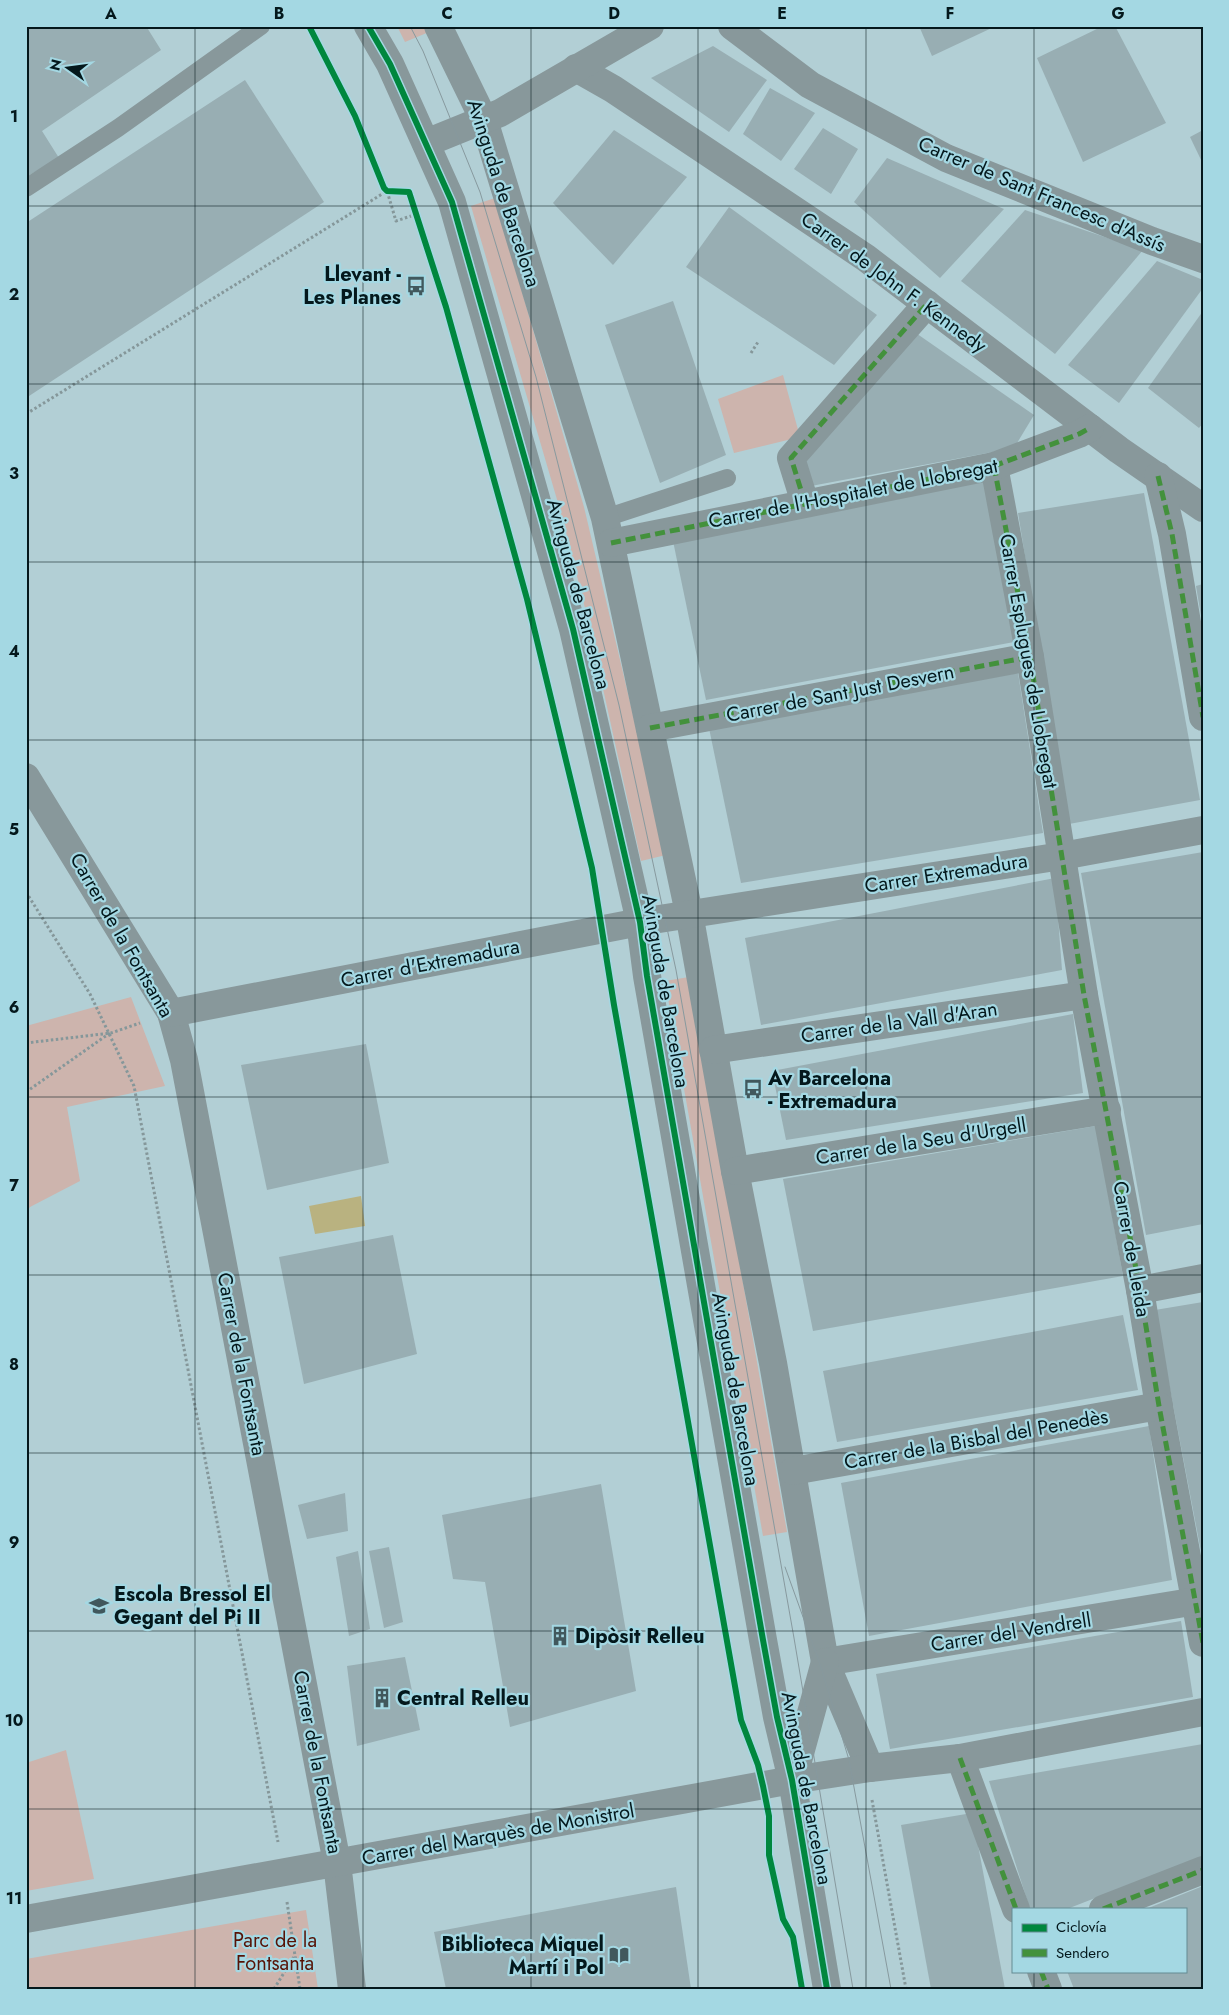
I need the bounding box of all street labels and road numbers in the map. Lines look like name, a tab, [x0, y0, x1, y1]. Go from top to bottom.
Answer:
street label: Avinguda de Barcelona	[459, 95, 548, 291]
street label: Carrer de Sant Francesc d'Assís	[914, 129, 1170, 260]
street label: Carrer de John F. Kennedy	[795, 205, 993, 360]
street label: Carrer de l'Hospitalet de Llobregat	[706, 451, 1000, 536]
street label: Avinguda de Barcelona	[539, 496, 618, 693]
street label: Carrer Esplugues de Llobregat	[992, 532, 1065, 791]
street label: Carrer de Sant Just Desvern	[724, 657, 957, 730]
street label: Carrer Extremadura	[863, 846, 1030, 901]
street label: Carrer de la Fontsanta	[62, 847, 181, 1023]
street label: Avinguda de Barcelona	[634, 892, 697, 1090]
street label: Carrer d'Extremadura	[338, 932, 522, 995]
street label: Carrer de la Vall d'Aran	[799, 994, 999, 1051]
street label: Carrer de la Seu d'Urgell	[814, 1111, 1028, 1172]
street label: Carrer de Lleida	[1105, 1179, 1158, 1319]
street label: Carrer de la Fontsanta	[210, 1270, 273, 1458]
street label: Avinguda de Barcelona	[704, 1290, 767, 1488]
street label: Carrer de la Bisbal del Penedès	[842, 1402, 1110, 1477]
street label: Carrer del Vendrell	[929, 1605, 1093, 1659]
street label: Carrer de la Fontsanta	[286, 1668, 349, 1856]
street label: Avinguda de Barcelona	[774, 1689, 839, 1887]
street label: Carrer del Marquès de Monistrol	[360, 1796, 637, 1873]

